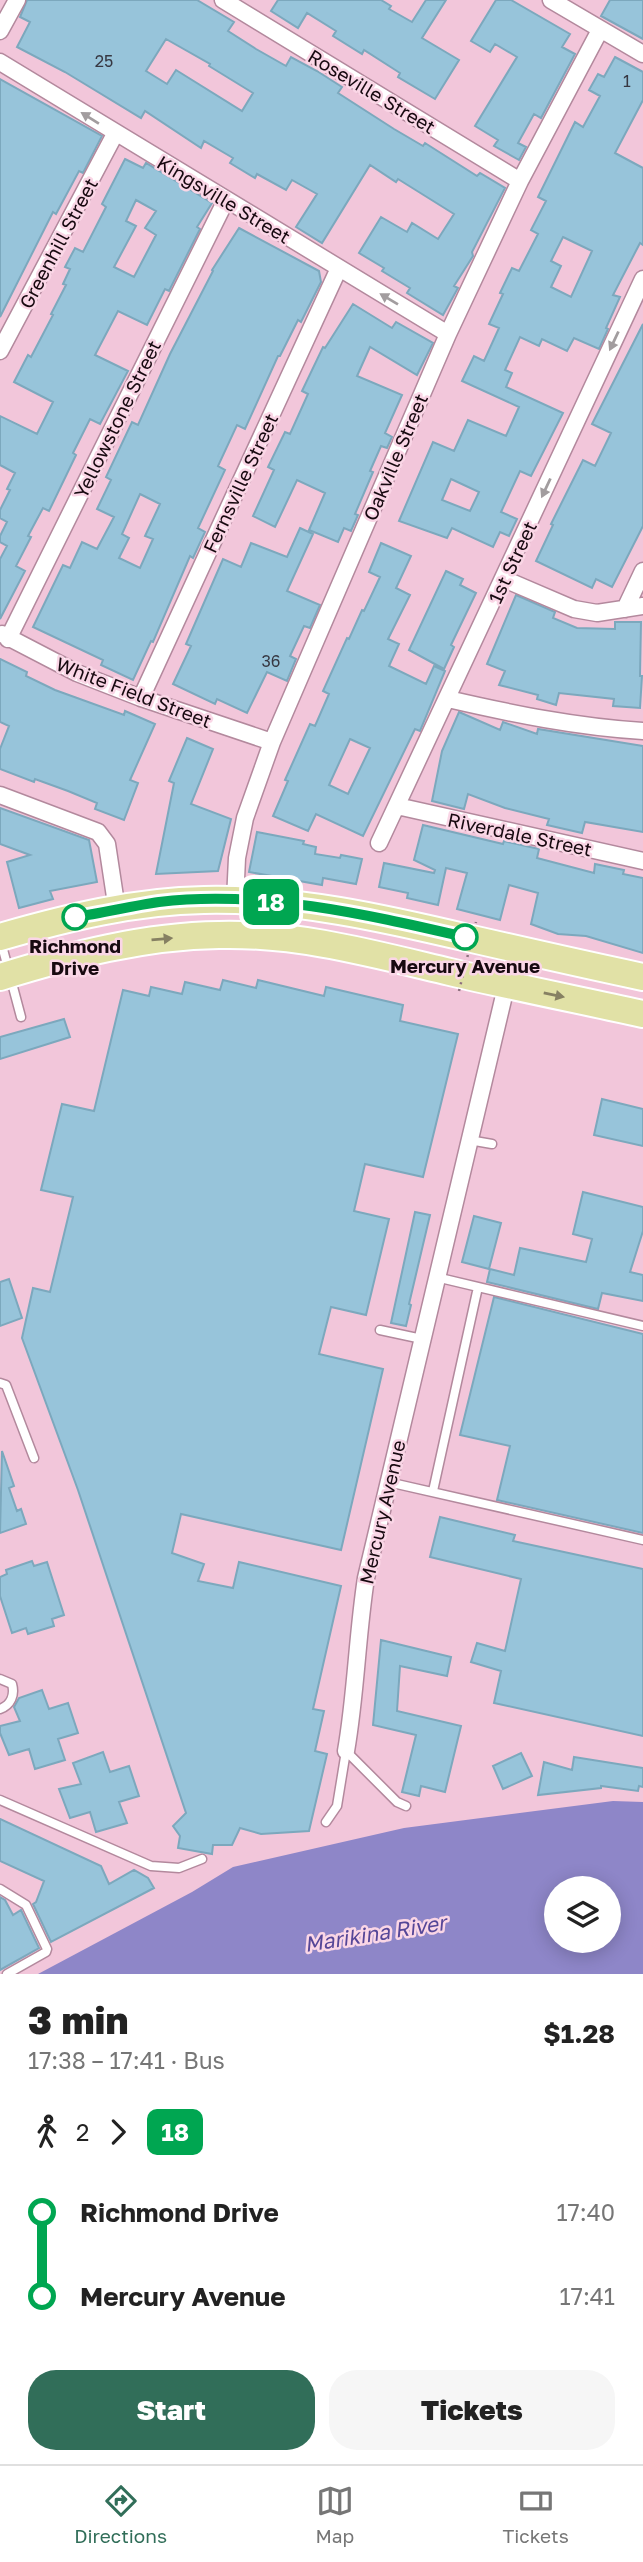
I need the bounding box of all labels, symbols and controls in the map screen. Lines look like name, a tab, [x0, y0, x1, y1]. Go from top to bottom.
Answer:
street label: Roseville Street	[304, 44, 440, 138]
house number: 25	[95, 51, 113, 71]
house number: 1	[623, 71, 631, 91]
one-way arrow	[80, 112, 99, 124]
street label: Kingsville Street	[153, 150, 295, 248]
street label: Greenhill Street	[14, 174, 102, 312]
one-way arrow	[380, 292, 399, 305]
one-way arrow	[608, 331, 620, 351]
street label: Yellowstone Street	[69, 336, 165, 502]
street label: Oakville Street	[358, 390, 432, 524]
street label: Fernsville Street	[198, 410, 282, 556]
one-way arrow	[540, 477, 551, 498]
street label: 1st Street	[483, 517, 541, 607]
house number: 36	[261, 651, 281, 671]
street label: White Field Street	[53, 652, 215, 732]
street label: Riverdale Street	[446, 807, 594, 861]
line badge: 18	[240, 879, 302, 925]
text: 18	[257, 887, 285, 916]
marker: Richmond Drive	[62, 904, 88, 930]
marker: Mercury Avenue	[452, 924, 478, 950]
one-way arrow	[151, 933, 173, 944]
place label: Richmond Drive	[29, 934, 121, 979]
place label: Mercury Avenue	[390, 954, 540, 977]
one-way arrow	[543, 990, 565, 1001]
street label: Mercury Avenue	[354, 1438, 410, 1586]
map controls	[544, 1876, 621, 1953]
button: layers	[544, 1876, 621, 1953]
water label: Marikina River	[302, 1909, 450, 1957]
text: 3 min	[28, 1997, 128, 2042]
text: $1.28	[543, 2018, 615, 2049]
text: 17:38 – 17:41 · Bus	[28, 2046, 225, 2074]
icon: walk	[28, 2113, 66, 2151]
icon: forward	[99, 2113, 137, 2151]
text: 18	[161, 2117, 189, 2146]
text: 2	[76, 2118, 89, 2146]
text: Richmond Drive	[80, 2197, 279, 2228]
text: 17:40	[556, 2198, 615, 2226]
text: Mercury Avenue	[80, 2281, 286, 2312]
text: 17:41	[560, 2282, 615, 2310]
button: Start	[28, 2370, 315, 2450]
button: Tickets	[329, 2370, 615, 2450]
tab: Directions	[74, 2482, 167, 2547]
tab: Map	[315, 2482, 354, 2547]
tab: Tickets	[503, 2482, 569, 2547]

